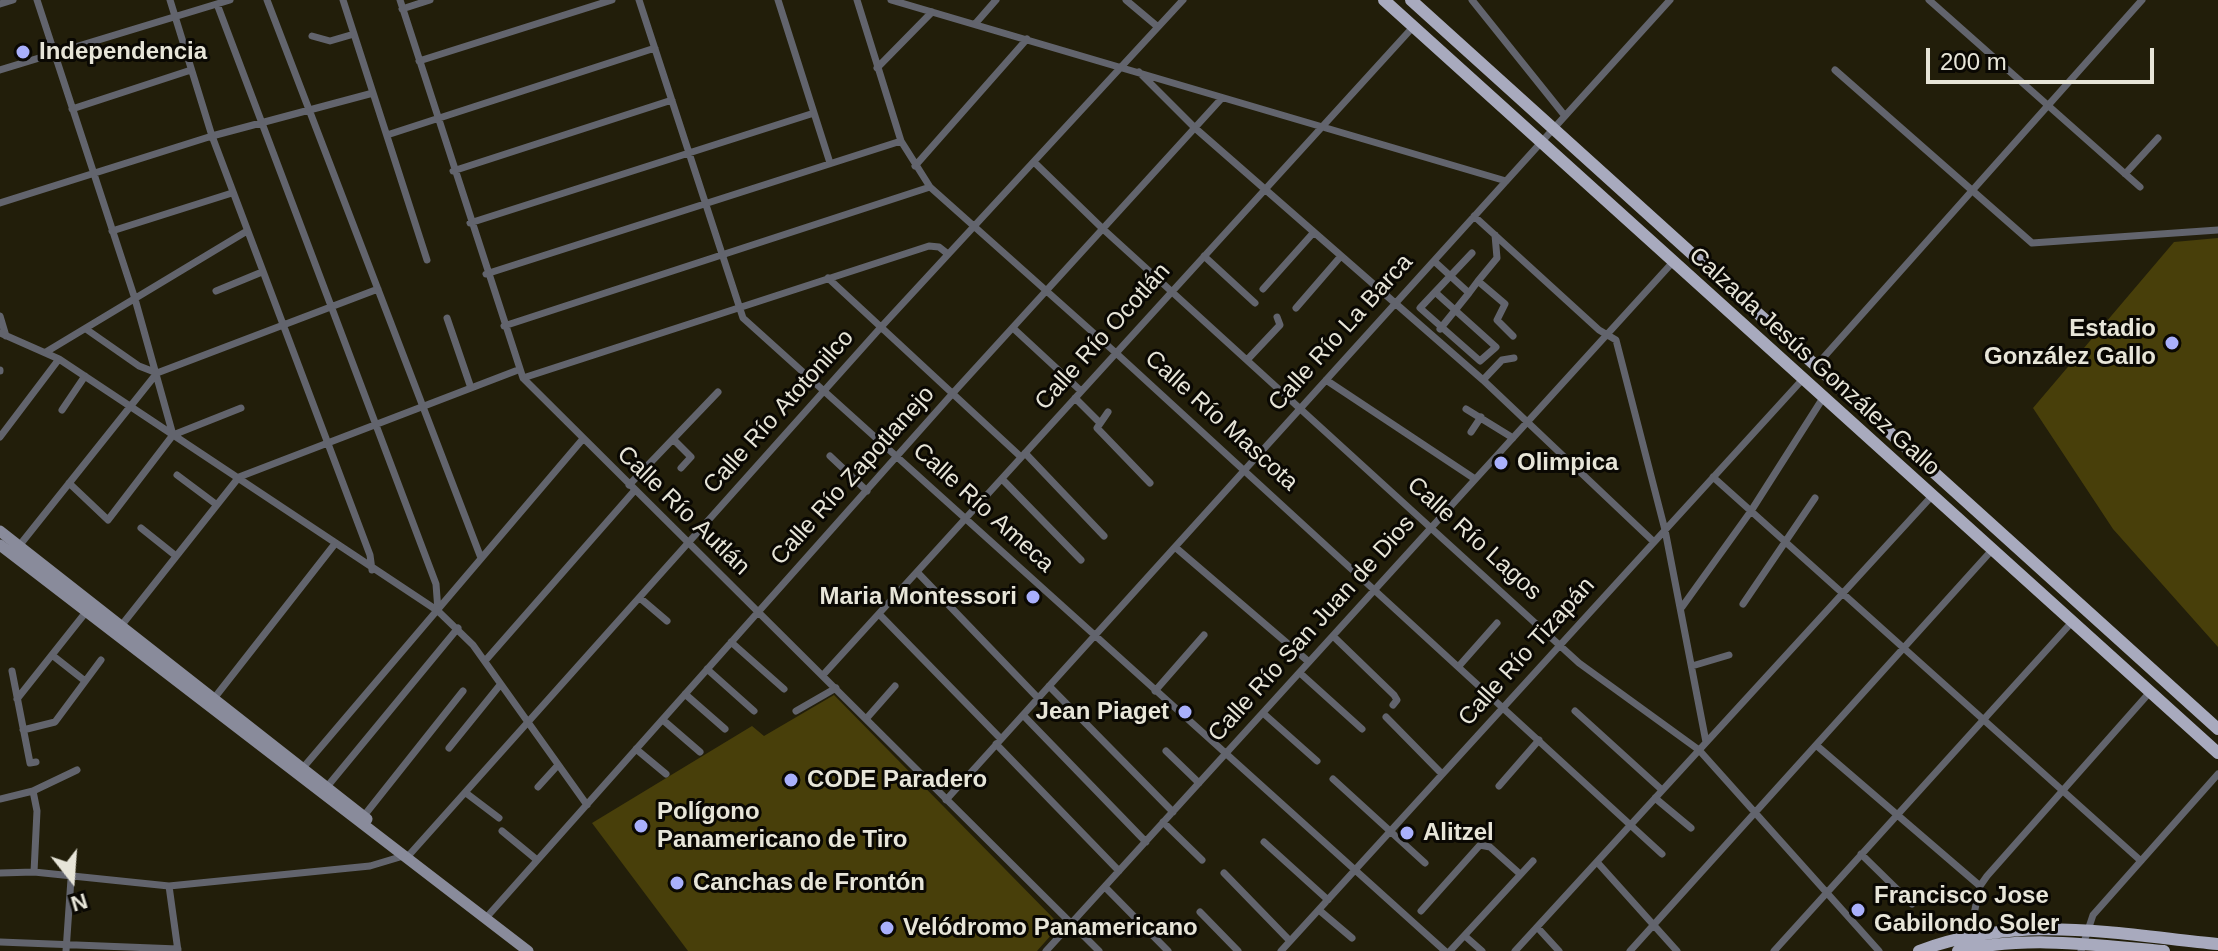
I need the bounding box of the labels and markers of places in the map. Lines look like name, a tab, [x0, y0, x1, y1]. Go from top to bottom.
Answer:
place label: Independencia	[39, 38, 207, 66]
marker: Independencia	[14, 43, 32, 61]
place label: Estadio González Gallo	[1984, 315, 2156, 371]
marker: Estadio González Gallo	[2163, 334, 2181, 352]
place label: Olimpica	[1517, 449, 1618, 477]
marker: Olimpica	[1492, 454, 1510, 472]
place label: Maria Montessori	[820, 583, 1017, 611]
marker: Maria Montessori	[1024, 588, 1042, 606]
place label: Jean Piaget	[1036, 698, 1169, 726]
marker: Jean Piaget	[1176, 703, 1194, 721]
place label: CODE Paradero	[807, 766, 987, 794]
marker: CODE Paradero	[782, 771, 800, 789]
place label: Polígono Panamericano de Tiro	[657, 798, 907, 854]
marker: Polígono Panamericano de Tiro	[632, 817, 650, 835]
place label: Alitzel	[1423, 819, 1494, 847]
marker: Alitzel	[1398, 824, 1416, 842]
place label: Canchas de Frontón	[693, 869, 925, 897]
marker: Canchas de Frontón	[668, 874, 686, 892]
place label: Francisco Jose Gabilondo Soler	[1874, 882, 2059, 938]
marker: Francisco Jose Gabilondo Soler	[1849, 901, 1867, 919]
place label: Velódromo Panamericano	[903, 914, 1198, 942]
marker: Velódromo Panamericano	[878, 919, 896, 937]

